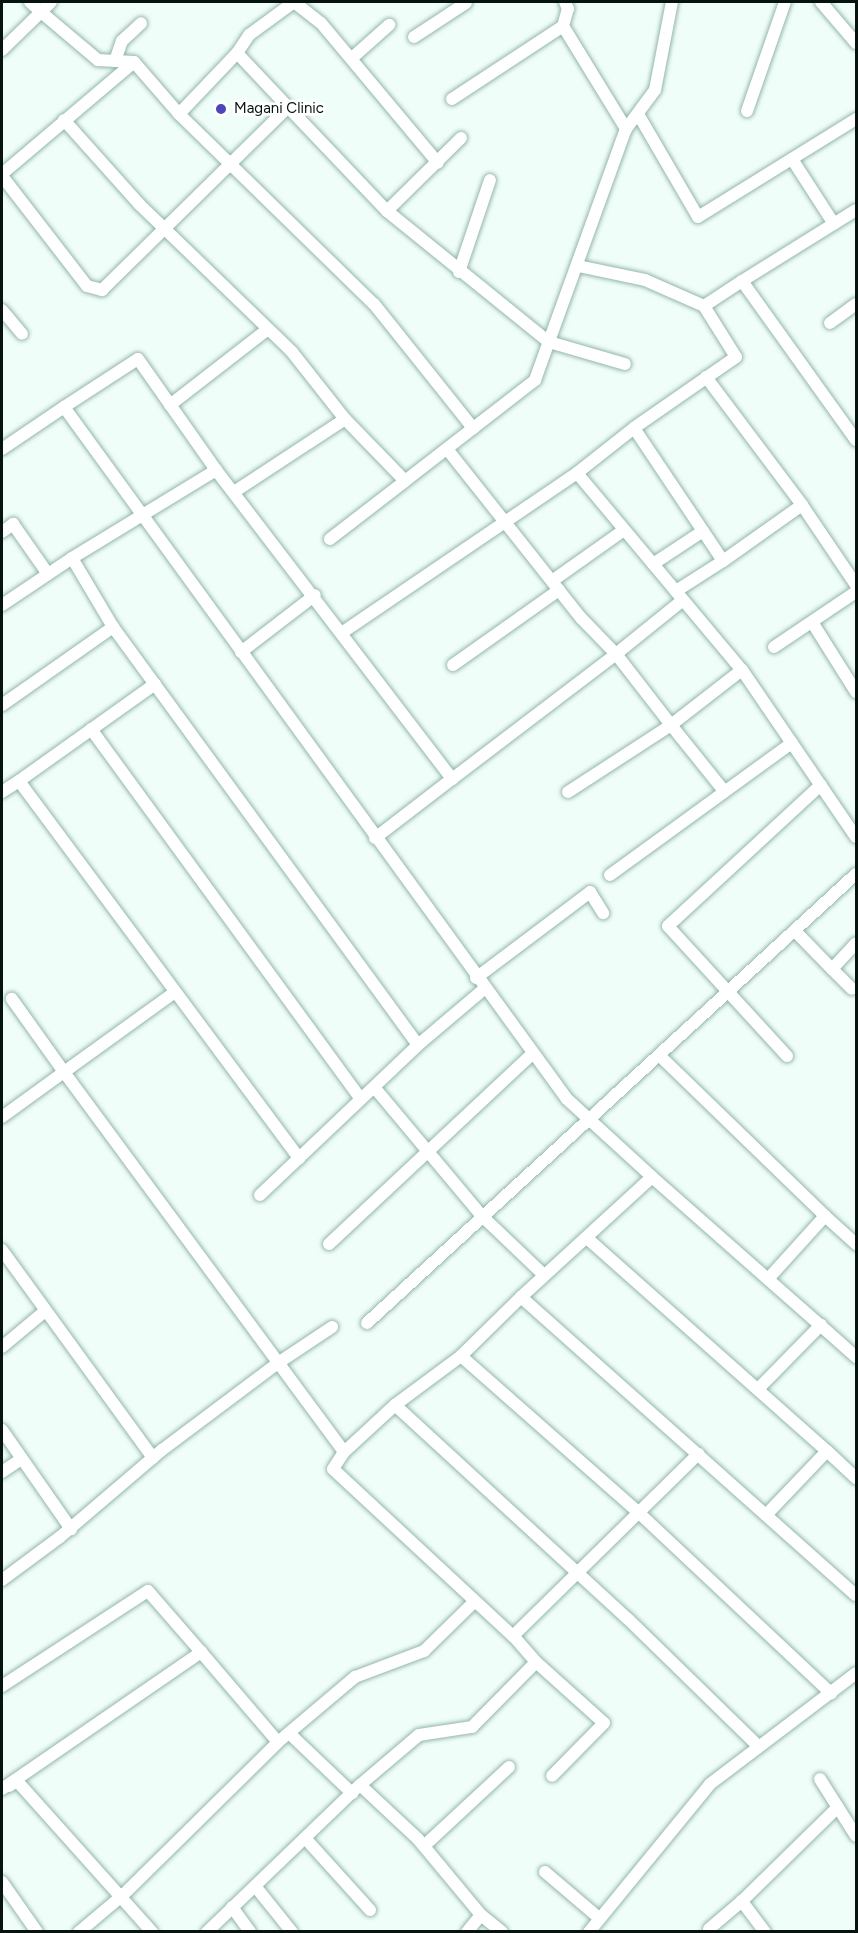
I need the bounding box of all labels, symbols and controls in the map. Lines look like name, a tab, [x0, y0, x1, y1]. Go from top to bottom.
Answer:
marker: Magani Clinic	[212, 100, 230, 118]
place label: Magani Clinic	[234, 100, 324, 118]

